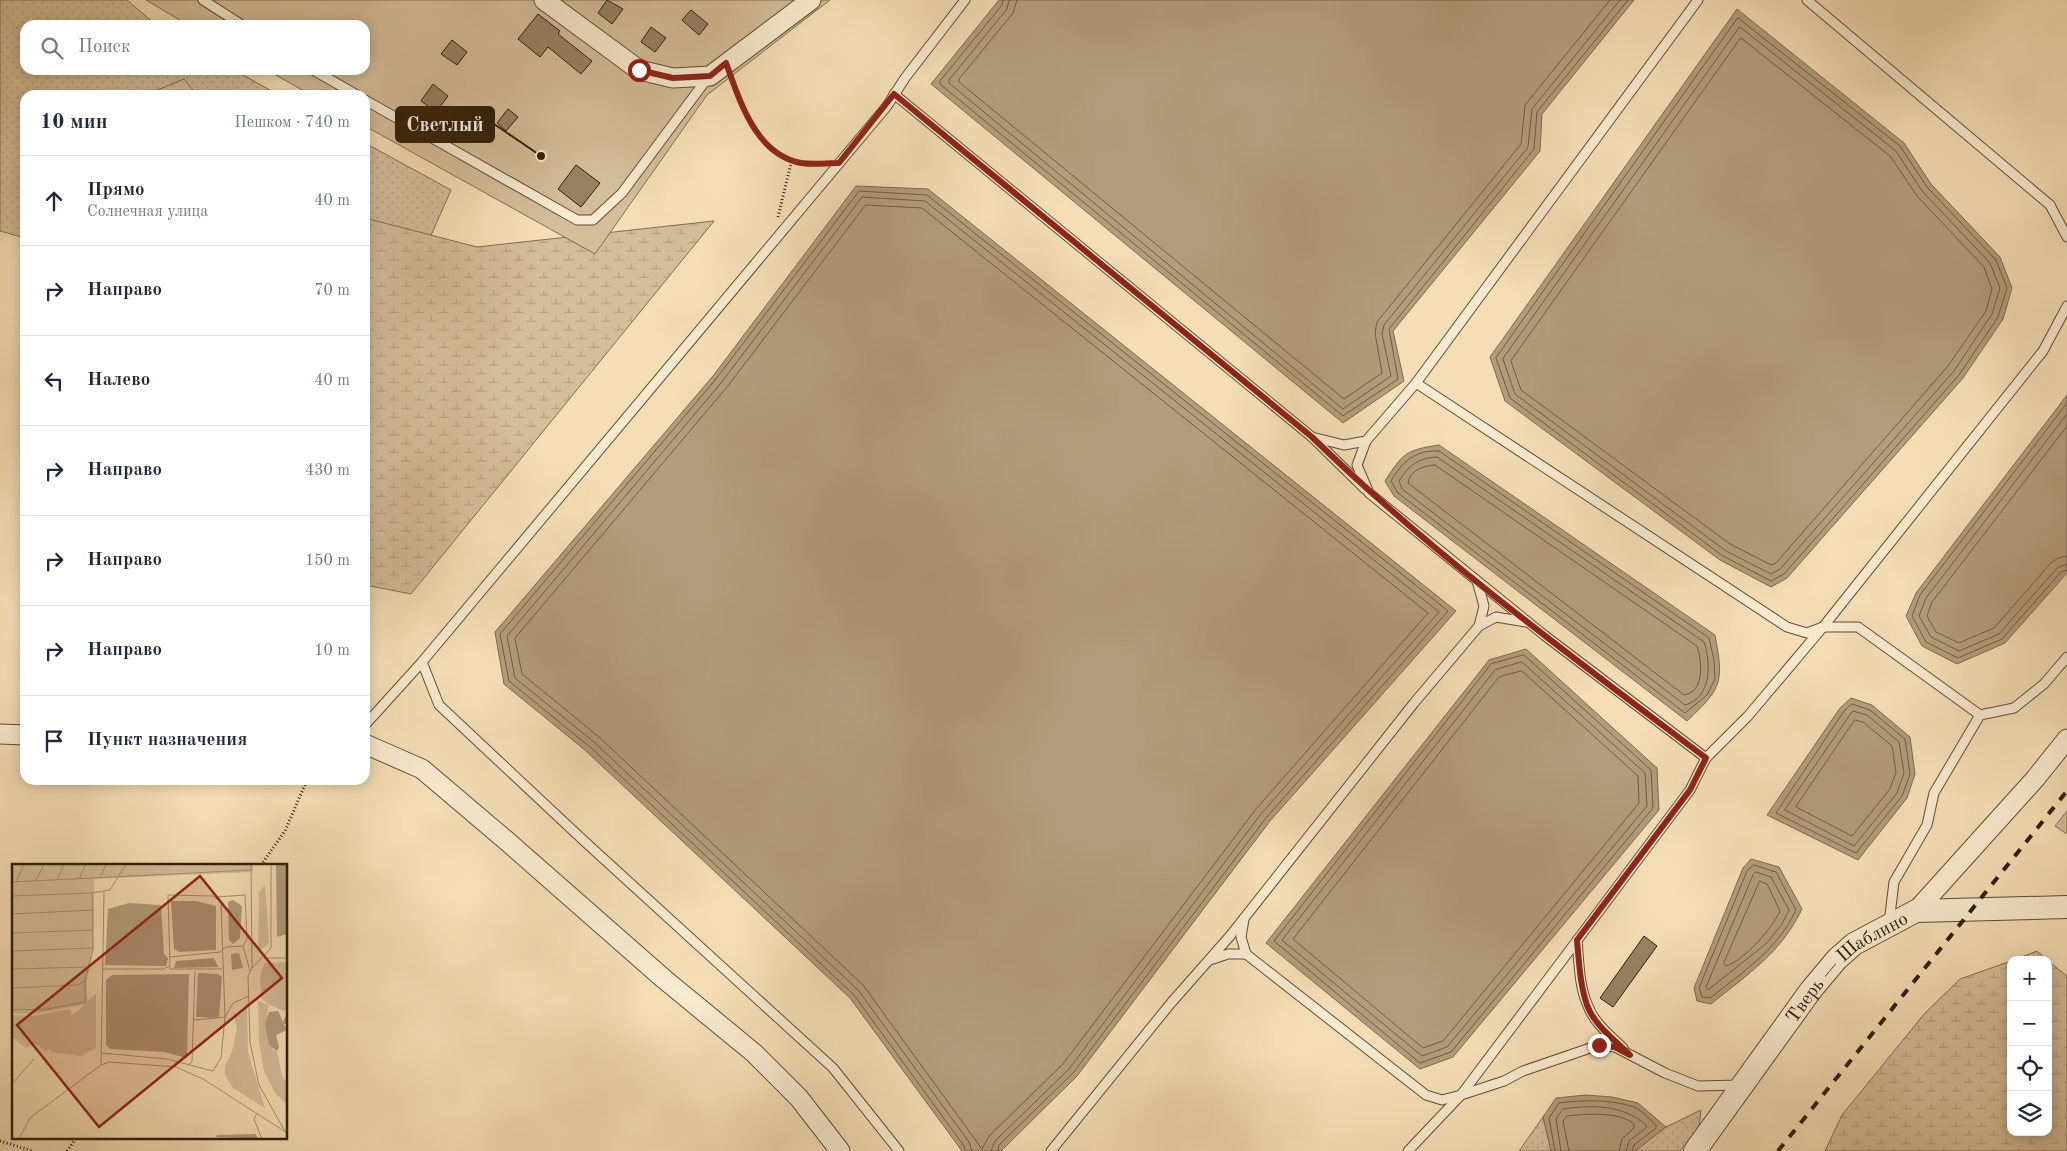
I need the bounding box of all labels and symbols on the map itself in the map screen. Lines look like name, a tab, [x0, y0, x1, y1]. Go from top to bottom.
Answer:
route start	[628, 59, 651, 82]
callout: Светлый	[396, 107, 494, 142]
text: Светлый	[406, 116, 484, 136]
inset map	[12, 864, 288, 1138]
street label: Тверь — Шаблино	[1784, 910, 1912, 1027]
route end	[1588, 1034, 1611, 1057]

